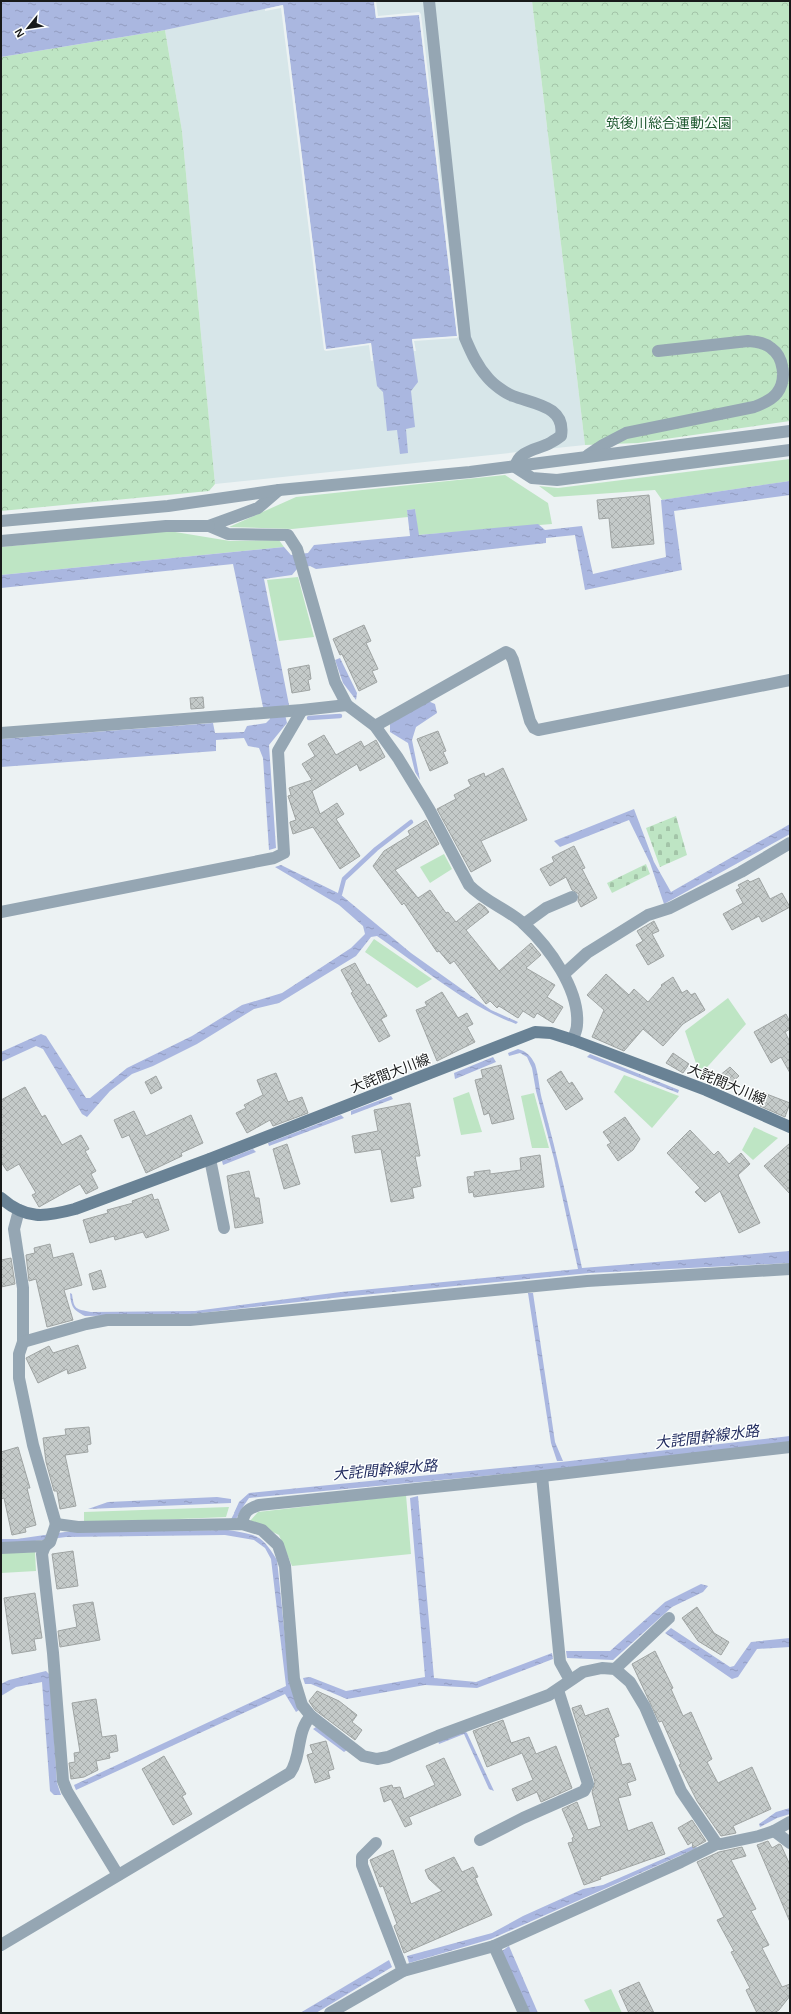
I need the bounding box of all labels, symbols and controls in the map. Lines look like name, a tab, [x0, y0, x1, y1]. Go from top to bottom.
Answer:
north arrow	[8, 8, 48, 48]
text: N	[12, 27, 27, 39]
park label: 筑後川総合運動公園	[606, 115, 732, 131]
street label: 大詫間大川線	[348, 1050, 432, 1096]
street label: 大詫間大川線	[685, 1060, 769, 1108]
water label: 大詫間幹線水路	[654, 1421, 762, 1451]
water label: 大詫間幹線水路	[332, 1456, 440, 1483]

